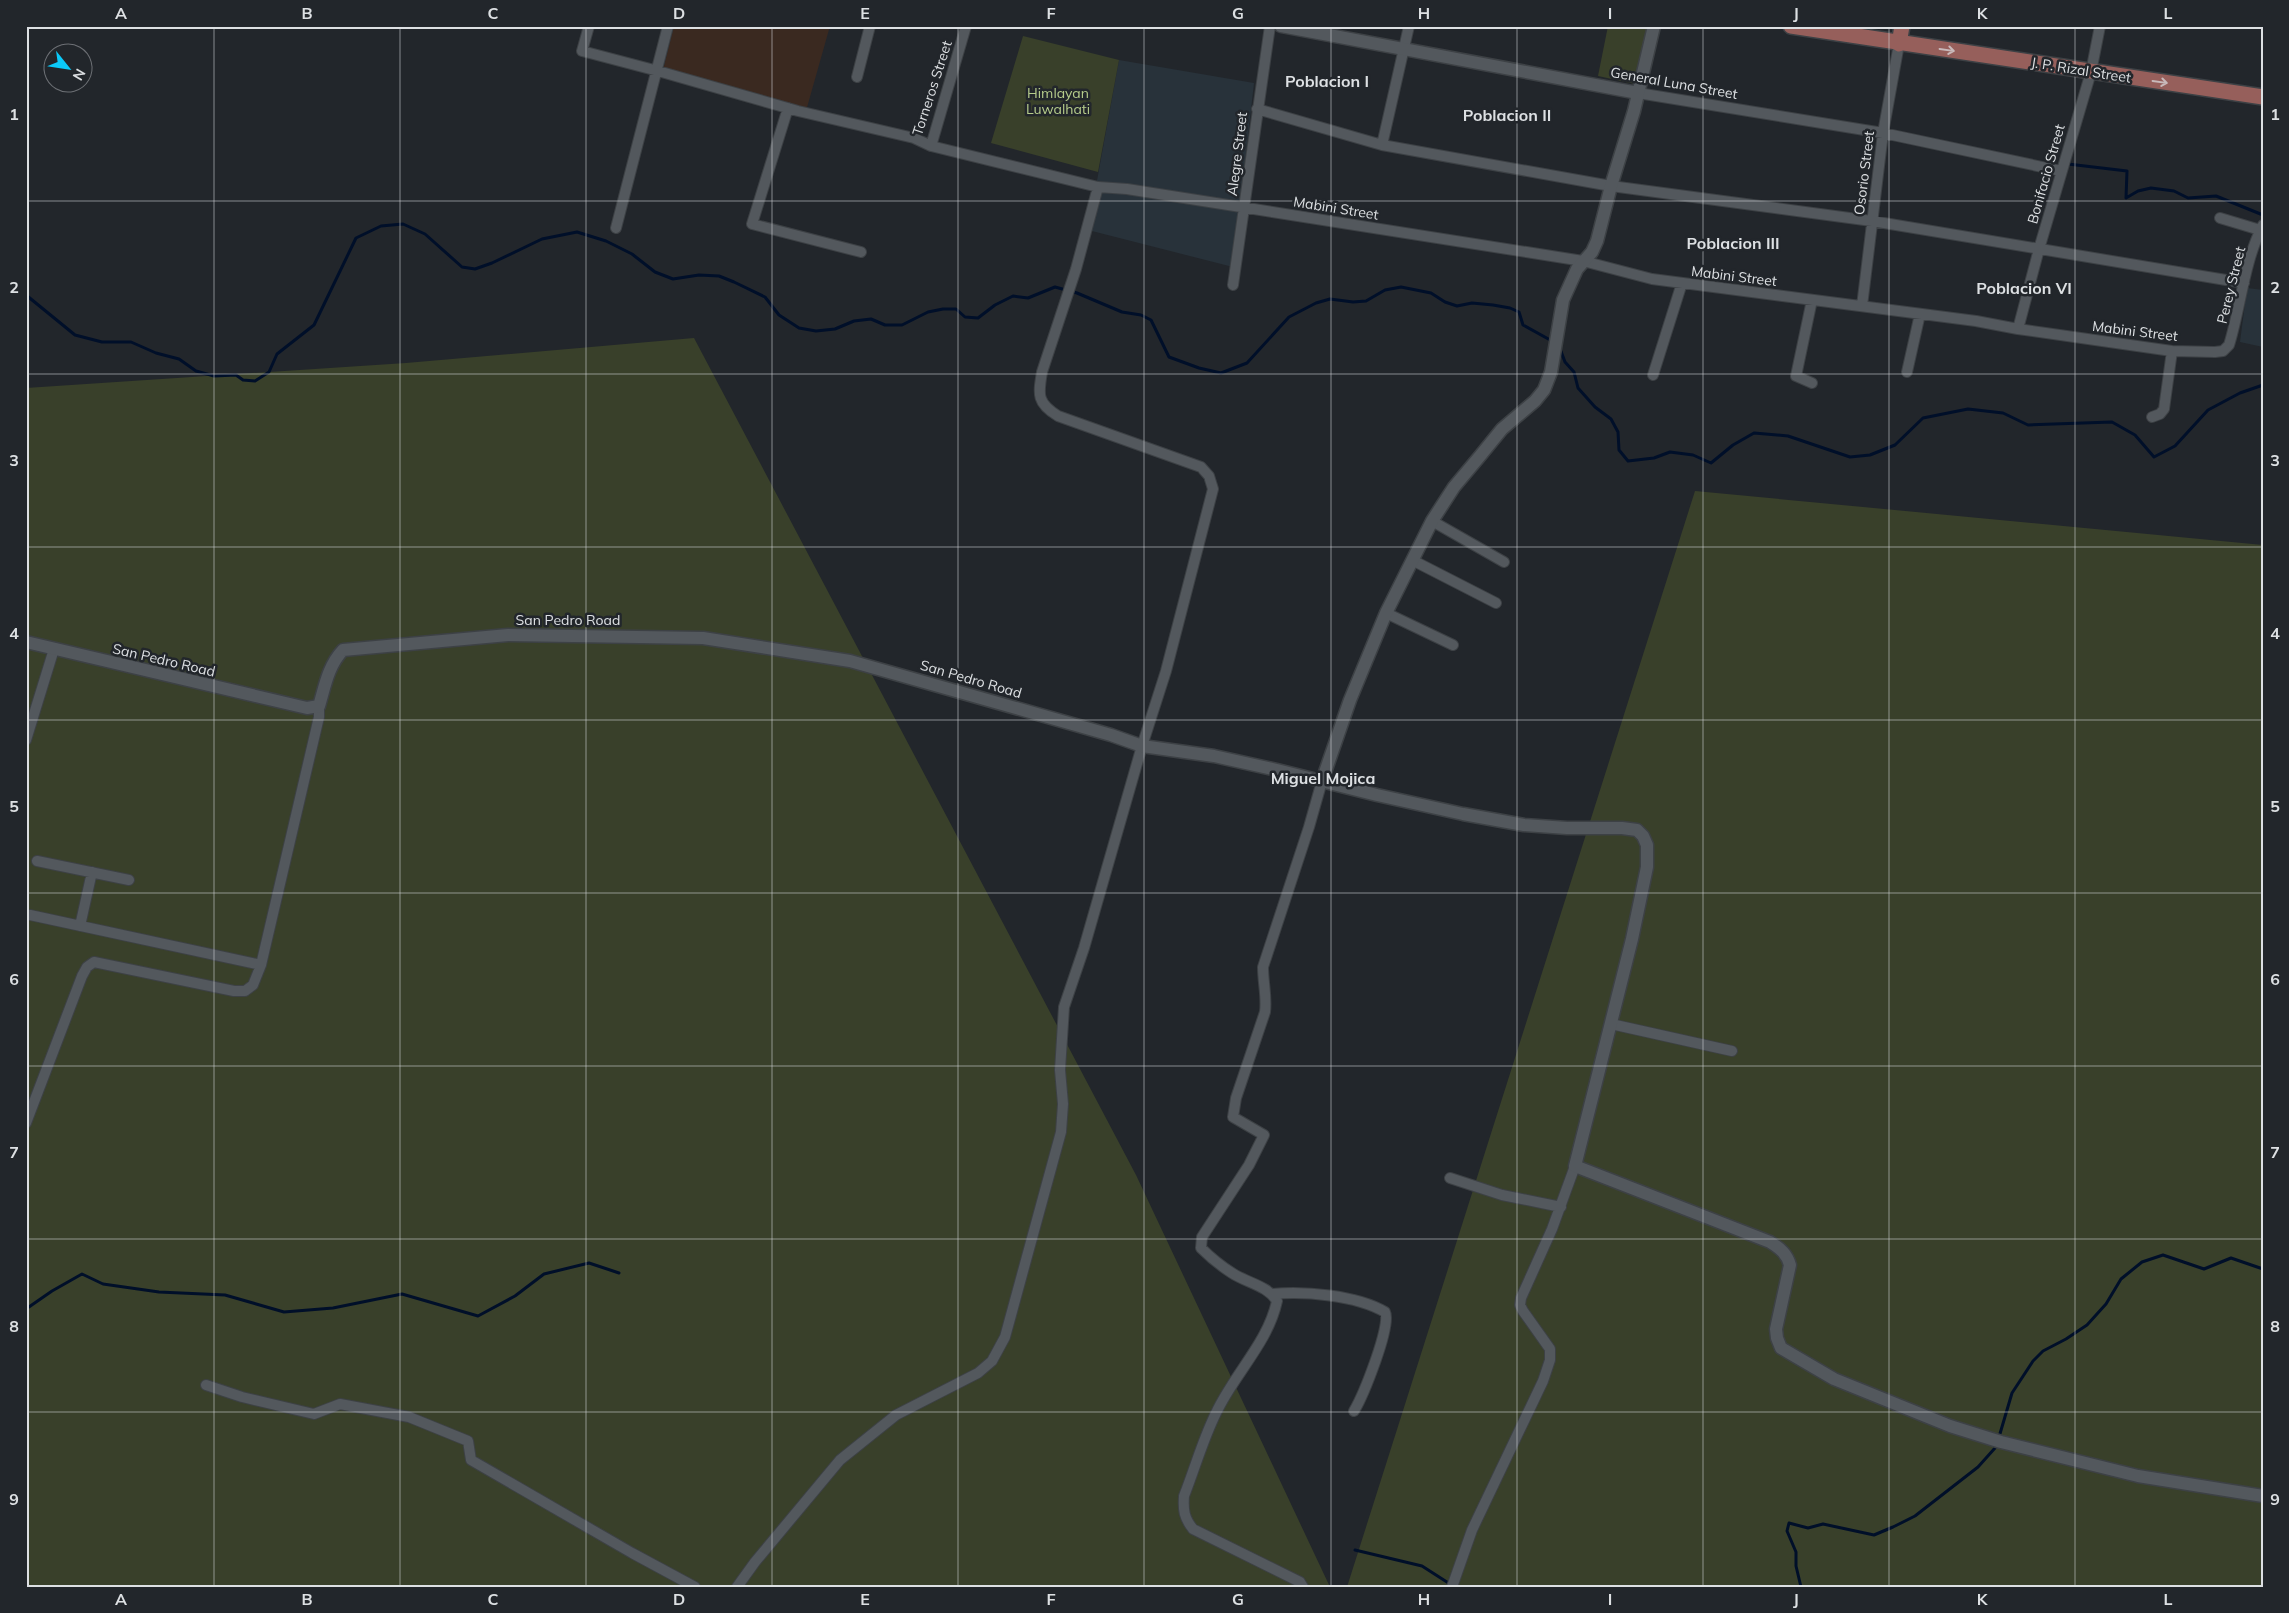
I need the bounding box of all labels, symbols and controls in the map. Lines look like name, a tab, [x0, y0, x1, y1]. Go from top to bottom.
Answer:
text: A	[115, 3, 127, 23]
text: B	[301, 3, 313, 23]
text: C	[488, 3, 499, 23]
text: D	[673, 3, 685, 23]
text: E	[860, 3, 870, 23]
text: F	[1046, 3, 1056, 23]
text: G	[1232, 3, 1244, 23]
text: H	[1418, 3, 1430, 23]
text: I	[1608, 3, 1612, 23]
text: J	[1793, 3, 1799, 23]
text: K	[1977, 3, 1989, 23]
text: L	[2164, 3, 2173, 23]
street label: Torneros Street	[908, 38, 956, 138]
north arrow	[42, 42, 92, 92]
one-way arrow	[1939, 45, 1955, 55]
street label: J. P. Rizal Street	[2030, 53, 2132, 87]
street label: General Luna Street	[1609, 63, 1739, 103]
text: N	[69, 65, 90, 84]
district label: Poblacion I	[1285, 71, 1369, 91]
one-way arrow	[2151, 77, 2167, 87]
park label: Himlayan Luwalhati	[1026, 84, 1090, 118]
text: 1	[9, 104, 19, 124]
text: 1	[2270, 104, 2280, 124]
district label: Poblacion II	[1463, 105, 1551, 125]
street label: Alegre Street	[1223, 111, 1251, 197]
street label: Bonifacio Street	[2023, 122, 2069, 226]
street label: Osorio Street	[1850, 130, 1878, 216]
street label: Mabini Street	[1292, 192, 1380, 224]
district label: Poblacion III	[1686, 233, 1780, 253]
street label: Perey Street	[2213, 245, 2249, 325]
street label: Mabini Street	[1690, 262, 1778, 290]
text: 2	[9, 277, 19, 297]
text: 2	[2270, 277, 2280, 297]
district label: Poblacion VI	[1976, 278, 2072, 298]
street label: Mabini Street	[2091, 317, 2179, 345]
text: 3	[9, 450, 19, 470]
text: 3	[2270, 450, 2280, 470]
street label: San Pedro Road	[516, 611, 620, 629]
text: 4	[9, 623, 19, 643]
text: 4	[2270, 623, 2280, 643]
street label: San Pedro Road	[111, 639, 217, 681]
street label: San Pedro Road	[918, 656, 1024, 702]
district label: Miguel Mojica	[1271, 768, 1375, 788]
text: 5	[9, 796, 19, 816]
text: 5	[2270, 796, 2280, 816]
text: 6	[9, 969, 19, 989]
text: 6	[2270, 969, 2280, 989]
text: 7	[9, 1142, 19, 1162]
text: 7	[2270, 1142, 2280, 1162]
text: 8	[9, 1316, 19, 1336]
text: 8	[2270, 1316, 2280, 1336]
text: 9	[9, 1489, 19, 1509]
text: 9	[2270, 1489, 2280, 1509]
text: A	[115, 1589, 127, 1609]
text: B	[301, 1589, 313, 1609]
text: C	[488, 1589, 499, 1609]
text: D	[673, 1589, 685, 1609]
text: E	[860, 1589, 870, 1609]
text: F	[1046, 1589, 1056, 1609]
text: G	[1232, 1589, 1244, 1609]
text: H	[1418, 1589, 1430, 1609]
text: I	[1608, 1589, 1612, 1609]
text: J	[1793, 1589, 1799, 1609]
text: K	[1977, 1589, 1989, 1609]
text: L	[2164, 1589, 2173, 1609]

